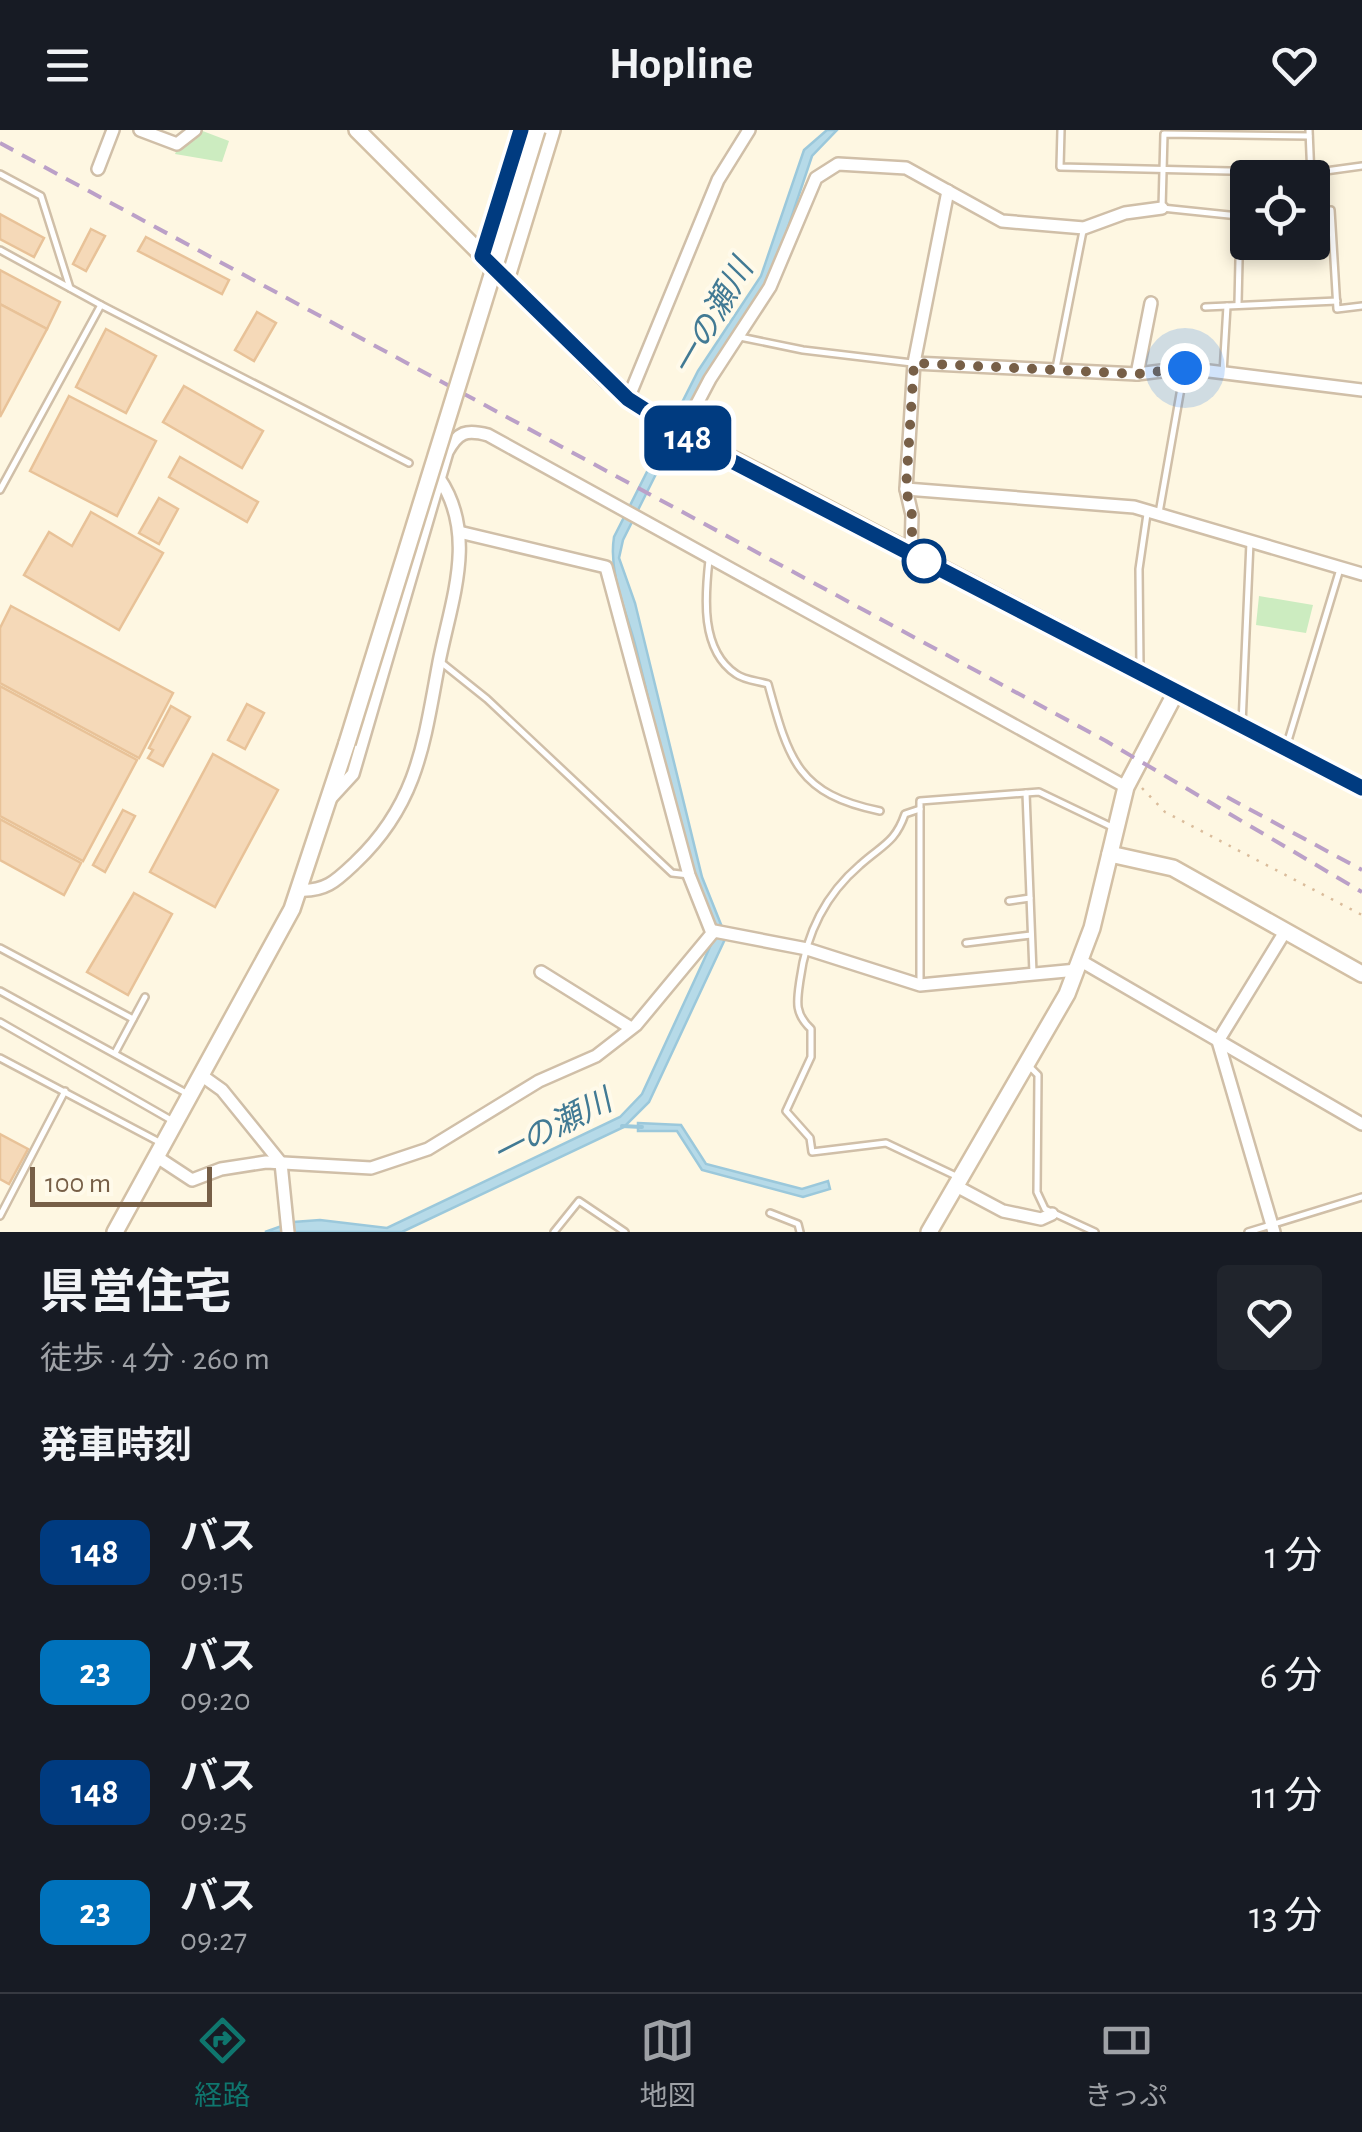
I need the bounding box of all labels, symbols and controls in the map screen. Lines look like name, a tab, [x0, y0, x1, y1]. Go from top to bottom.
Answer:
icon: menu	[40, 38, 95, 93]
icon: heart	[1267, 38, 1322, 93]
text: Hopline	[609, 42, 753, 87]
map controls	[1230, 160, 1330, 260]
button: locate	[1230, 160, 1330, 260]
water label: 一の瀬川	[666, 251, 760, 381]
your location	[1160, 343, 1210, 393]
line badge: 148	[630, 406, 746, 470]
text: 148	[664, 421, 712, 456]
unlabelled marker	[903, 540, 945, 582]
water label: 一の瀬川	[488, 1082, 619, 1171]
scale bar	[30, 1162, 212, 1206]
text: 100 m	[45, 1170, 111, 1198]
button: heart	[1217, 1265, 1322, 1370]
text: 県営住宅	[40, 1270, 232, 1318]
text: 徒歩 · 4 分 · 260 m	[40, 1343, 270, 1375]
text: 発車時刻	[40, 1428, 192, 1466]
text: バス	[180, 1519, 256, 1557]
text: 148	[71, 1535, 119, 1570]
text: 1 分	[1265, 1538, 1322, 1576]
text: 09:15	[180, 1564, 244, 1596]
text: バス	[180, 1639, 256, 1677]
text: 23	[79, 1655, 111, 1690]
text: 6 分	[1260, 1658, 1322, 1696]
text: 09:20	[180, 1684, 251, 1716]
text: バス	[180, 1759, 256, 1797]
text: 148	[71, 1775, 119, 1810]
text: 11 分	[1252, 1778, 1322, 1816]
text: 09:25	[180, 1804, 247, 1836]
text: バス	[180, 1879, 256, 1917]
text: 23	[79, 1895, 111, 1930]
text: 13 分	[1249, 1898, 1322, 1936]
text: 09:27	[180, 1924, 247, 1956]
tab: 経路	[195, 2013, 251, 2114]
tab: 地図	[640, 2013, 696, 2114]
tab: きっぷ	[1085, 2013, 1167, 2114]

